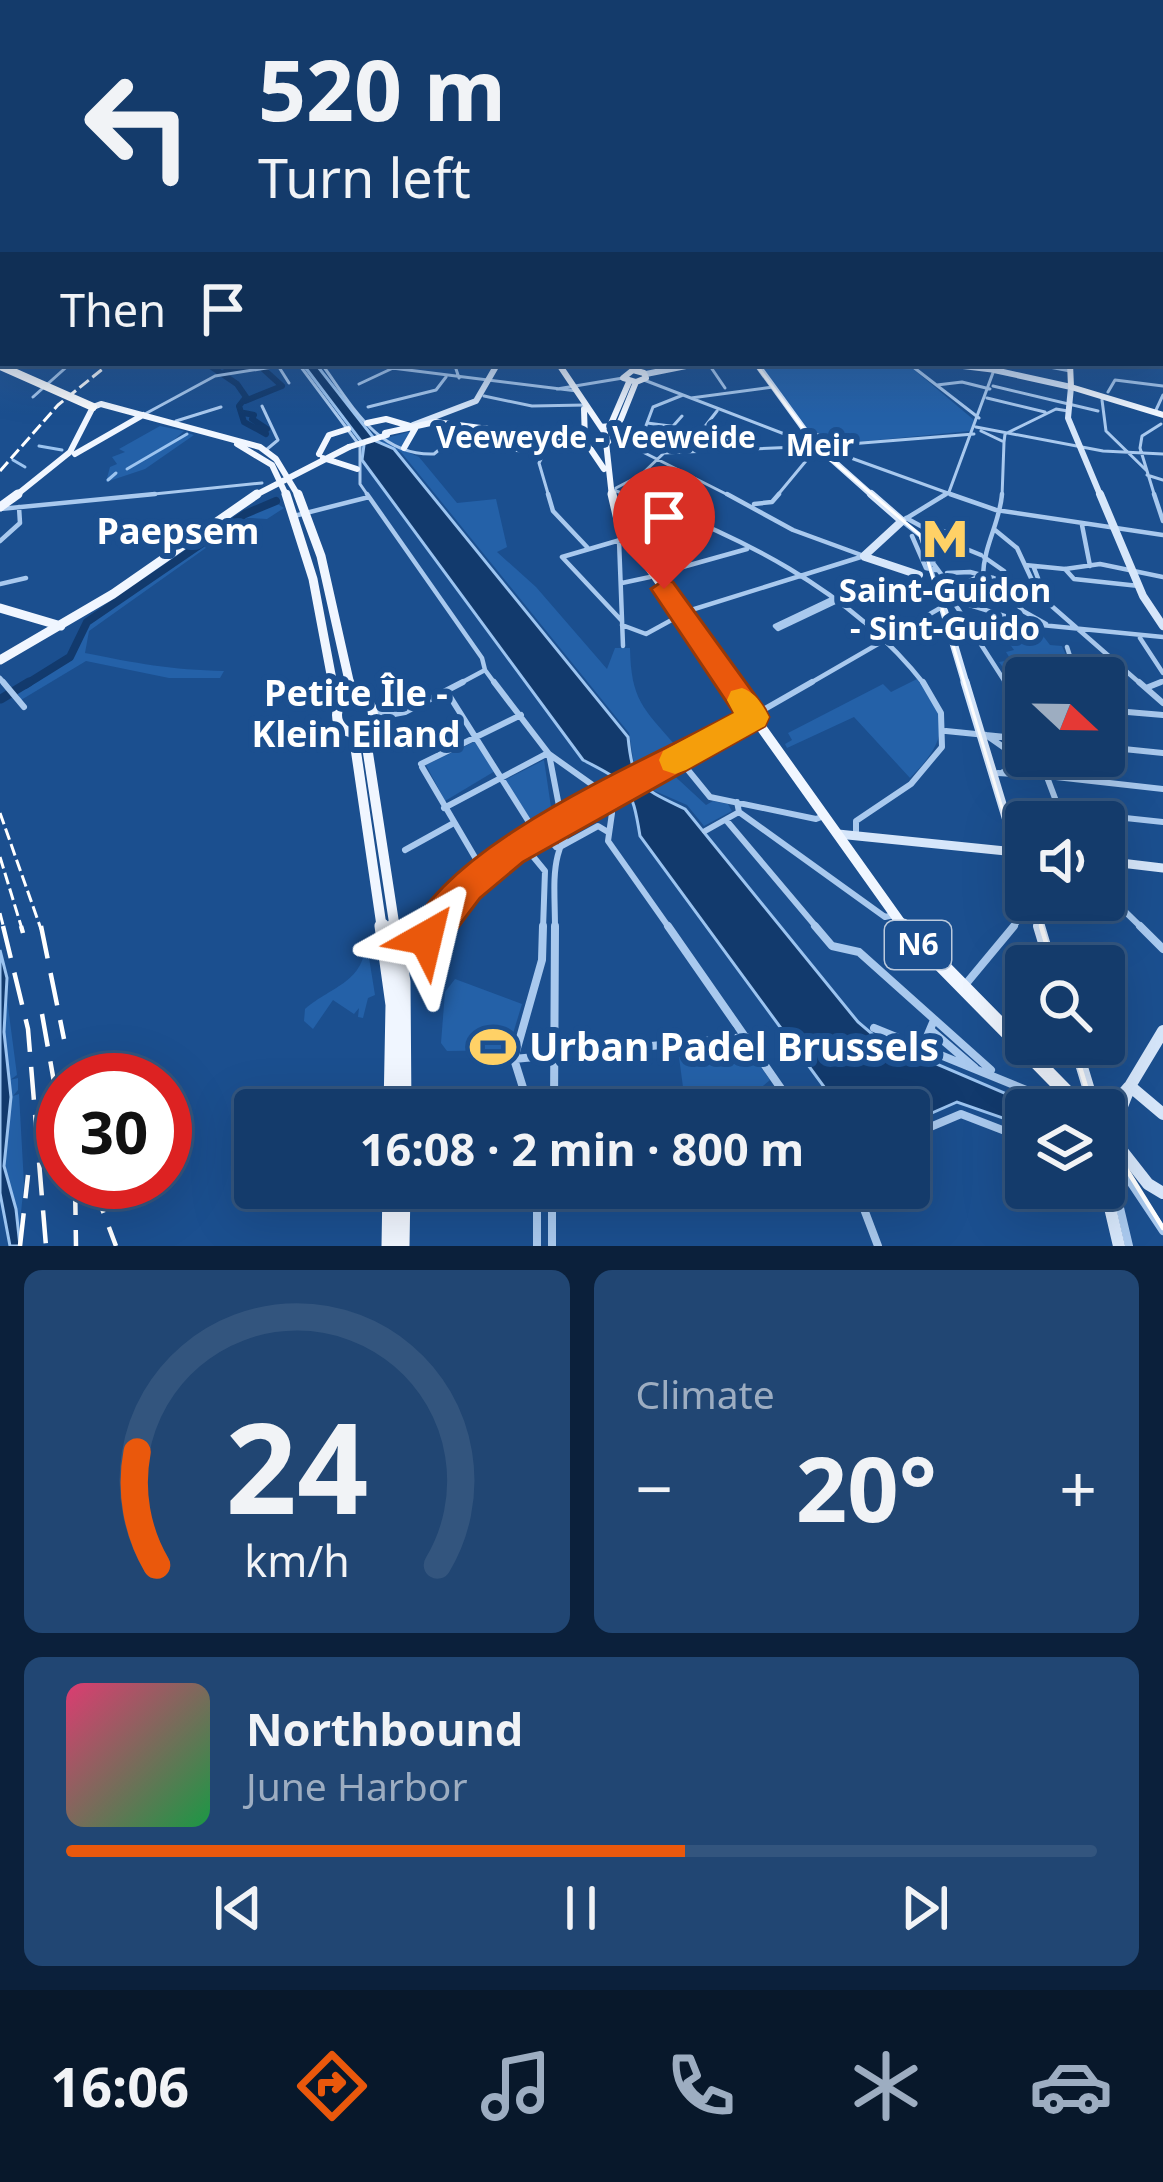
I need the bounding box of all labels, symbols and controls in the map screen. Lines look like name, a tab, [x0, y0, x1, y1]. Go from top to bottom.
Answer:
text: 520 m	[258, 31, 506, 146]
icon: left	[60, 48, 216, 204]
text: Turn left	[258, 140, 471, 214]
icon: arrive	[190, 276, 256, 342]
text: Then	[60, 279, 166, 340]
district label: Veeweyde - Veeweide	[436, 416, 756, 457]
district label: Meir	[786, 424, 855, 465]
pin	[613, 466, 715, 589]
icon: arrive	[631, 484, 697, 550]
district label: Paepsem	[97, 506, 259, 555]
metro station icon: Saint-Guidon - Sint-Guido	[920, 514, 970, 564]
place label: Saint-Guidon - Sint-Guido	[839, 567, 1051, 650]
north arrow	[1005, 657, 1125, 777]
map controls	[1005, 657, 1125, 1209]
district label: Petite Île - Klein Eiland	[251, 668, 461, 758]
button: sound	[1005, 801, 1125, 921]
position arrow	[363, 875, 489, 1001]
road number: N6	[885, 921, 951, 969]
button: search	[1005, 945, 1125, 1065]
place label: Urban Padel Brussels	[529, 1019, 939, 1072]
sports icon: Urban Padel Brussels	[468, 1022, 518, 1072]
speed limit sign: 30	[36, 1053, 192, 1209]
button: layers	[1005, 1089, 1125, 1209]
text: 16:08 · 2 min · 800 m	[360, 1118, 804, 1179]
text: Climate	[636, 1367, 775, 1420]
text: 24	[225, 1381, 368, 1551]
text: 20°	[796, 1426, 937, 1548]
text: −	[636, 1442, 673, 1532]
text: +	[1059, 1442, 1097, 1532]
text: km/h	[244, 1530, 349, 1589]
text: Northbound	[246, 1698, 523, 1759]
text: June Harbor	[246, 1759, 468, 1812]
icon: previous	[205, 1875, 271, 1941]
icon: pause	[548, 1875, 614, 1941]
icon: next	[892, 1875, 958, 1941]
icon: directions	[290, 2044, 374, 2128]
icon: music	[474, 2044, 558, 2128]
icon: phone	[659, 2044, 743, 2128]
icon: climate	[844, 2044, 928, 2128]
icon: car	[1029, 2044, 1113, 2128]
text: 16:06	[50, 2049, 189, 2123]

